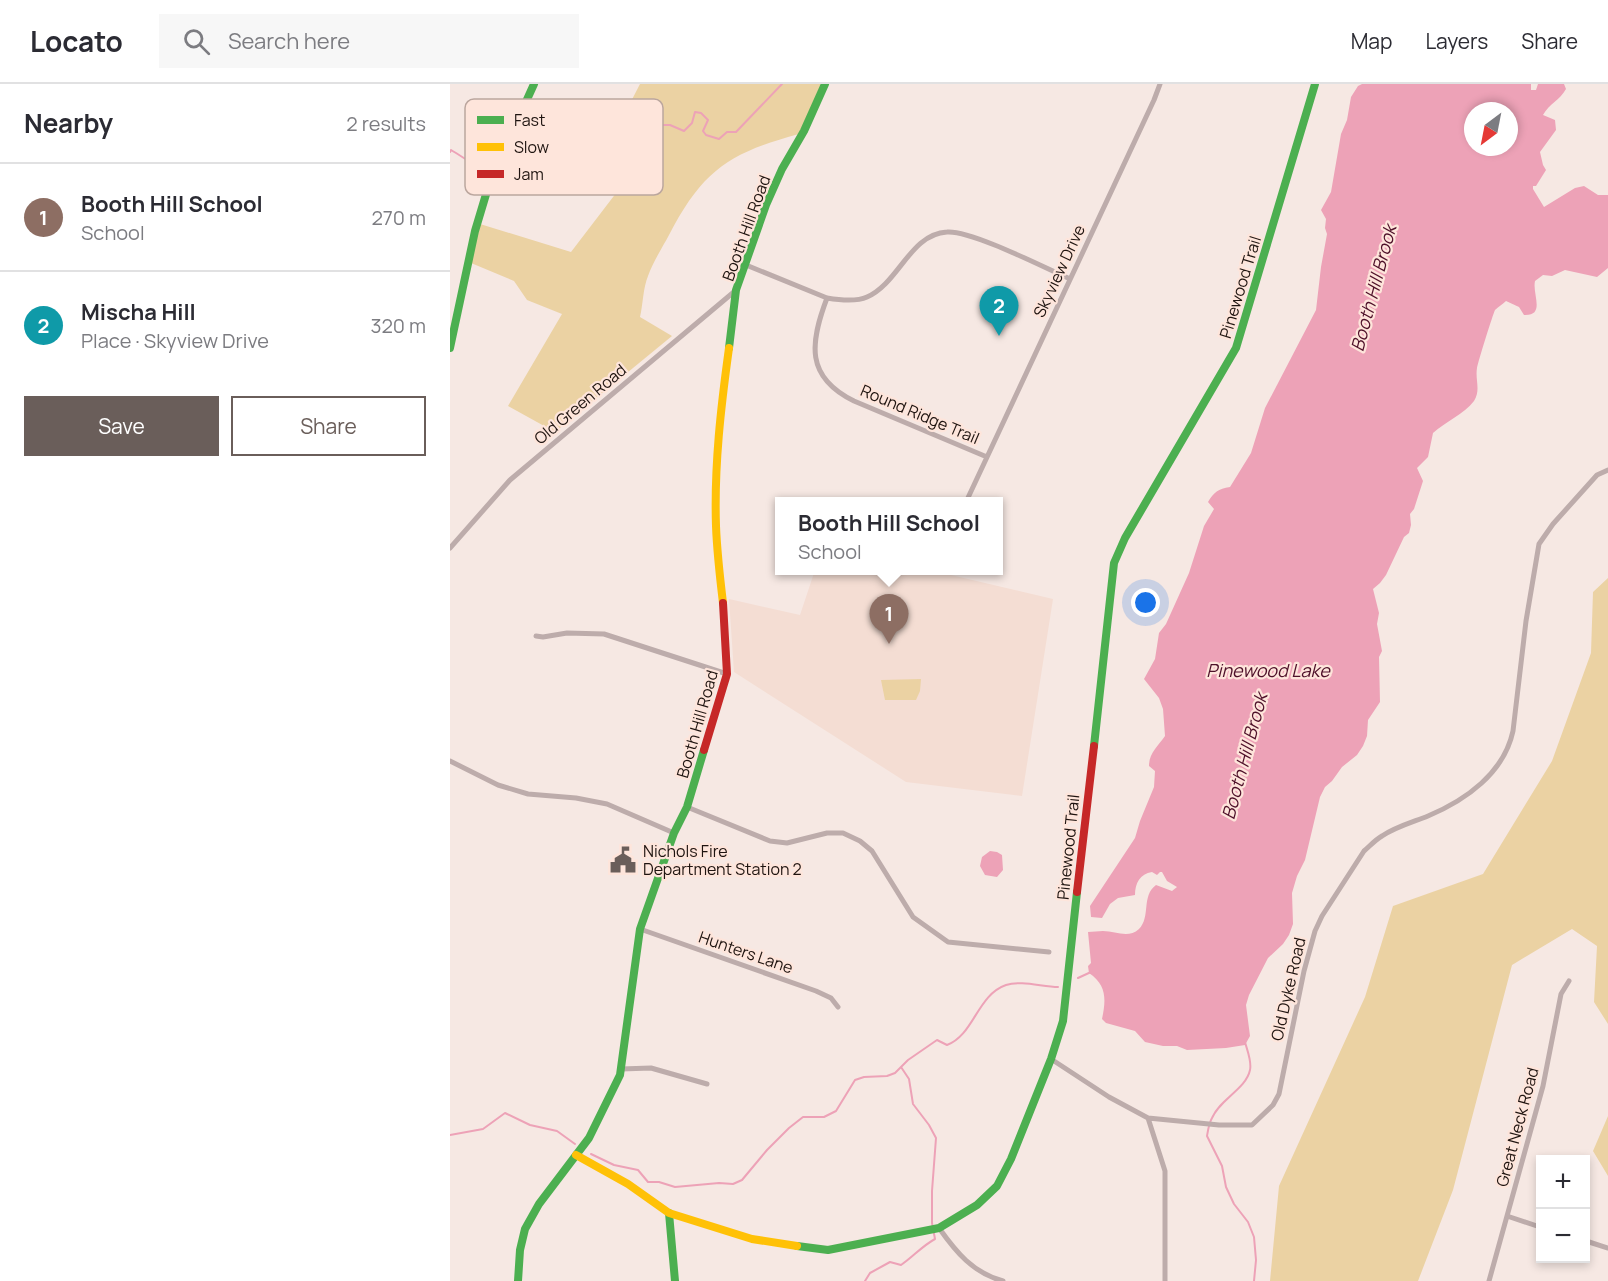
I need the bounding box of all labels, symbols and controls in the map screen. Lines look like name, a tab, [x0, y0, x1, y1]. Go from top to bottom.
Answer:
search box	[159, 14, 579, 68]
text: Locato	[30, 22, 123, 60]
icon: search	[180, 25, 213, 58]
text: Search here	[228, 26, 350, 56]
text: Map	[1351, 27, 1392, 55]
text: Layers	[1425, 27, 1488, 55]
text: Share	[1521, 27, 1578, 55]
legend	[465, 99, 663, 195]
north arrow	[1464, 102, 1518, 156]
text: Nearby	[24, 105, 113, 141]
text: Fast	[514, 109, 545, 131]
text: 2 results	[346, 110, 426, 137]
text: Slow	[514, 136, 549, 158]
text: Jam	[514, 163, 544, 185]
street label: Booth Hill Road	[717, 172, 775, 284]
text: Booth Hill School	[81, 189, 263, 219]
text: 1	[39, 204, 48, 231]
text: 270 m	[371, 204, 426, 231]
text: School	[81, 219, 145, 246]
water label: Booth Hill Brook	[1345, 219, 1402, 354]
street label: Skyview Drive	[1028, 221, 1090, 321]
street label: Pinewood Trail	[1214, 233, 1266, 341]
pin: 2	[980, 286, 1018, 336]
text: Mischa Hill	[81, 297, 196, 327]
text: 2	[38, 312, 49, 339]
text: 320 m	[370, 312, 426, 339]
text: Place · Skyview Drive	[81, 327, 269, 354]
street label: Old Green Road	[529, 359, 631, 449]
street label: Round Ridge Trail	[857, 379, 983, 449]
button: Save	[24, 396, 219, 456]
button: Share	[231, 396, 426, 456]
popup	[775, 497, 1003, 575]
text: Booth Hill School	[798, 508, 980, 538]
text: School	[798, 538, 862, 565]
your location	[1131, 588, 1160, 617]
pin: 1	[870, 594, 908, 644]
water label: Pinewood Lake	[1206, 658, 1331, 682]
street label: Booth Hill Road	[671, 668, 723, 780]
water label: Booth Hill Brook	[1216, 687, 1273, 822]
street label: Pinewood Trail	[1052, 793, 1084, 901]
place label: Nichols Fire Department Station 2	[643, 840, 802, 880]
public building icon: Nichols Fire Department Station 2	[608, 845, 638, 875]
street label: Hunters Lane	[696, 926, 796, 978]
street label: Old Dyke Road	[1265, 935, 1311, 1043]
street label: Great Neck Road	[1490, 1065, 1544, 1189]
map controls	[1536, 1155, 1590, 1263]
button: +	[1536, 1155, 1590, 1209]
button: −	[1536, 1209, 1590, 1263]

